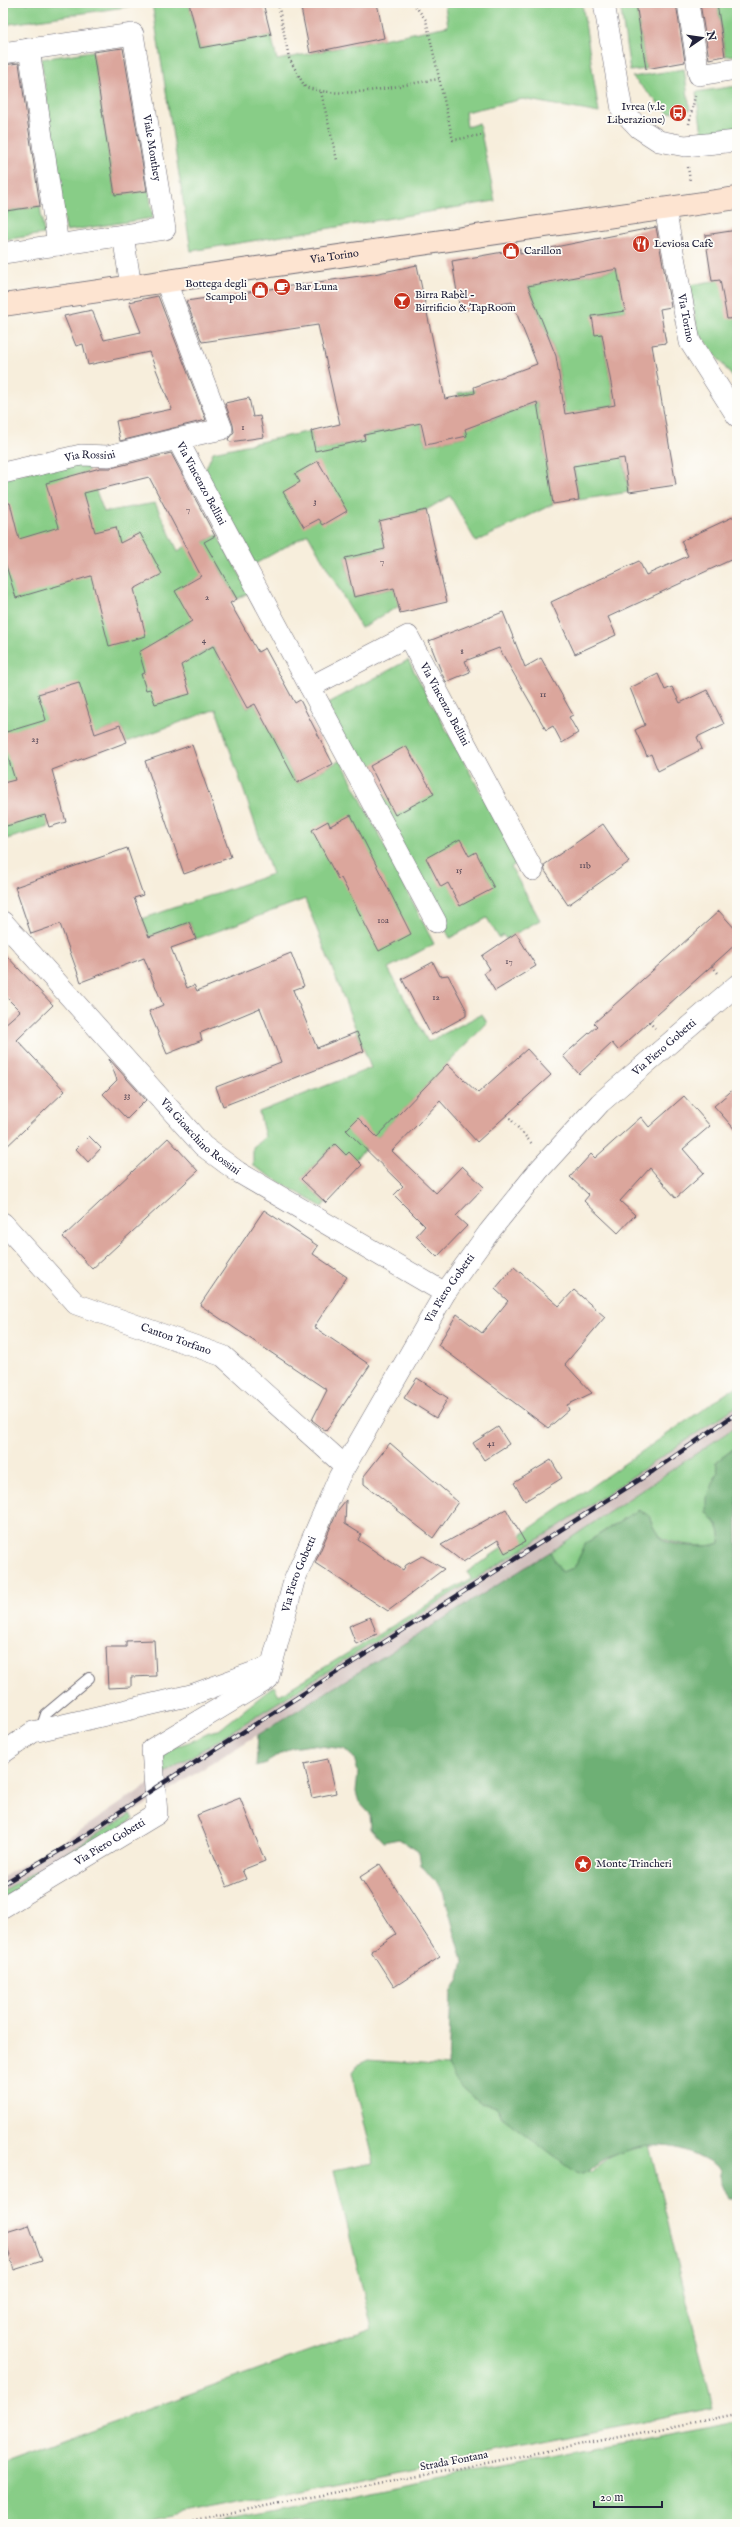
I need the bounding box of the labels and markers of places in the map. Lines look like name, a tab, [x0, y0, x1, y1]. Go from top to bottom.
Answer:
place label: Ivrea (v.le Liberazione)	[607, 100, 665, 127]
bus stop icon: Ivrea (v.le Liberazione)	[668, 103, 688, 123]
restaurant icon: Leviosa Cafè	[631, 234, 651, 254]
place label: Leviosa Cafè	[654, 237, 713, 251]
shop icon: Carillon	[501, 241, 521, 261]
place label: Carillon	[524, 244, 561, 258]
place label: Bottega degli Scampoli	[185, 277, 247, 304]
cafe icon: Bar Luna	[272, 277, 292, 297]
shop icon: Bottega degli Scampoli	[250, 280, 270, 300]
place label: Bar Luna	[295, 280, 338, 294]
place label: Birra Rabèl - Birrificio & TapRoom	[415, 288, 516, 315]
bar icon: Birra Rabèl - Birrificio & TapRoom	[392, 291, 412, 311]
place icon: Monte Trincheri	[573, 1854, 593, 1874]
place label: Monte Trincheri	[596, 1857, 672, 1871]

